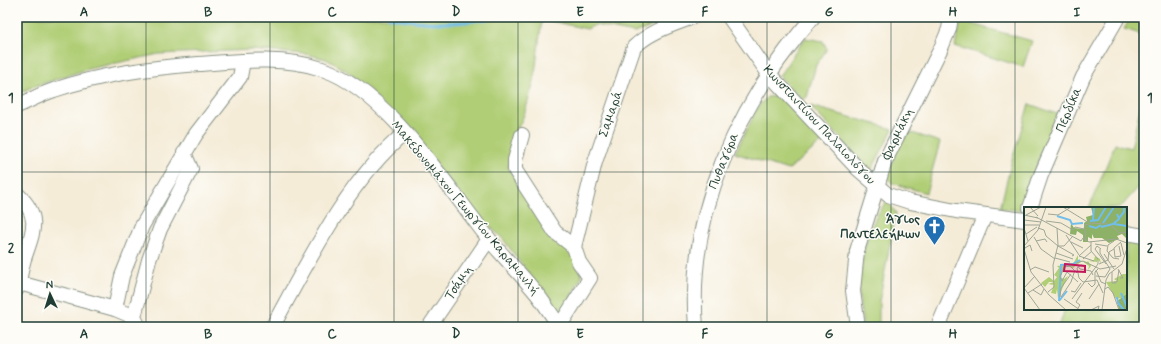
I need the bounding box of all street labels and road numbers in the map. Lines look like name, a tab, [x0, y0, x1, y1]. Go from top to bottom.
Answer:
street label: Κωνσταντίνου Παλαιολόγου	[759, 62, 879, 188]
street label: Περδίκα	[1052, 85, 1086, 135]
street label: Σαμαρά	[595, 88, 627, 140]
street label: Φαρμάκη	[878, 105, 918, 164]
street label: Μακεδονομάχου Γεωργίου Καραμανλή	[387, 117, 543, 299]
street label: Πυθαγόρα	[705, 130, 743, 192]
street label: Τσάμη	[441, 262, 477, 304]

